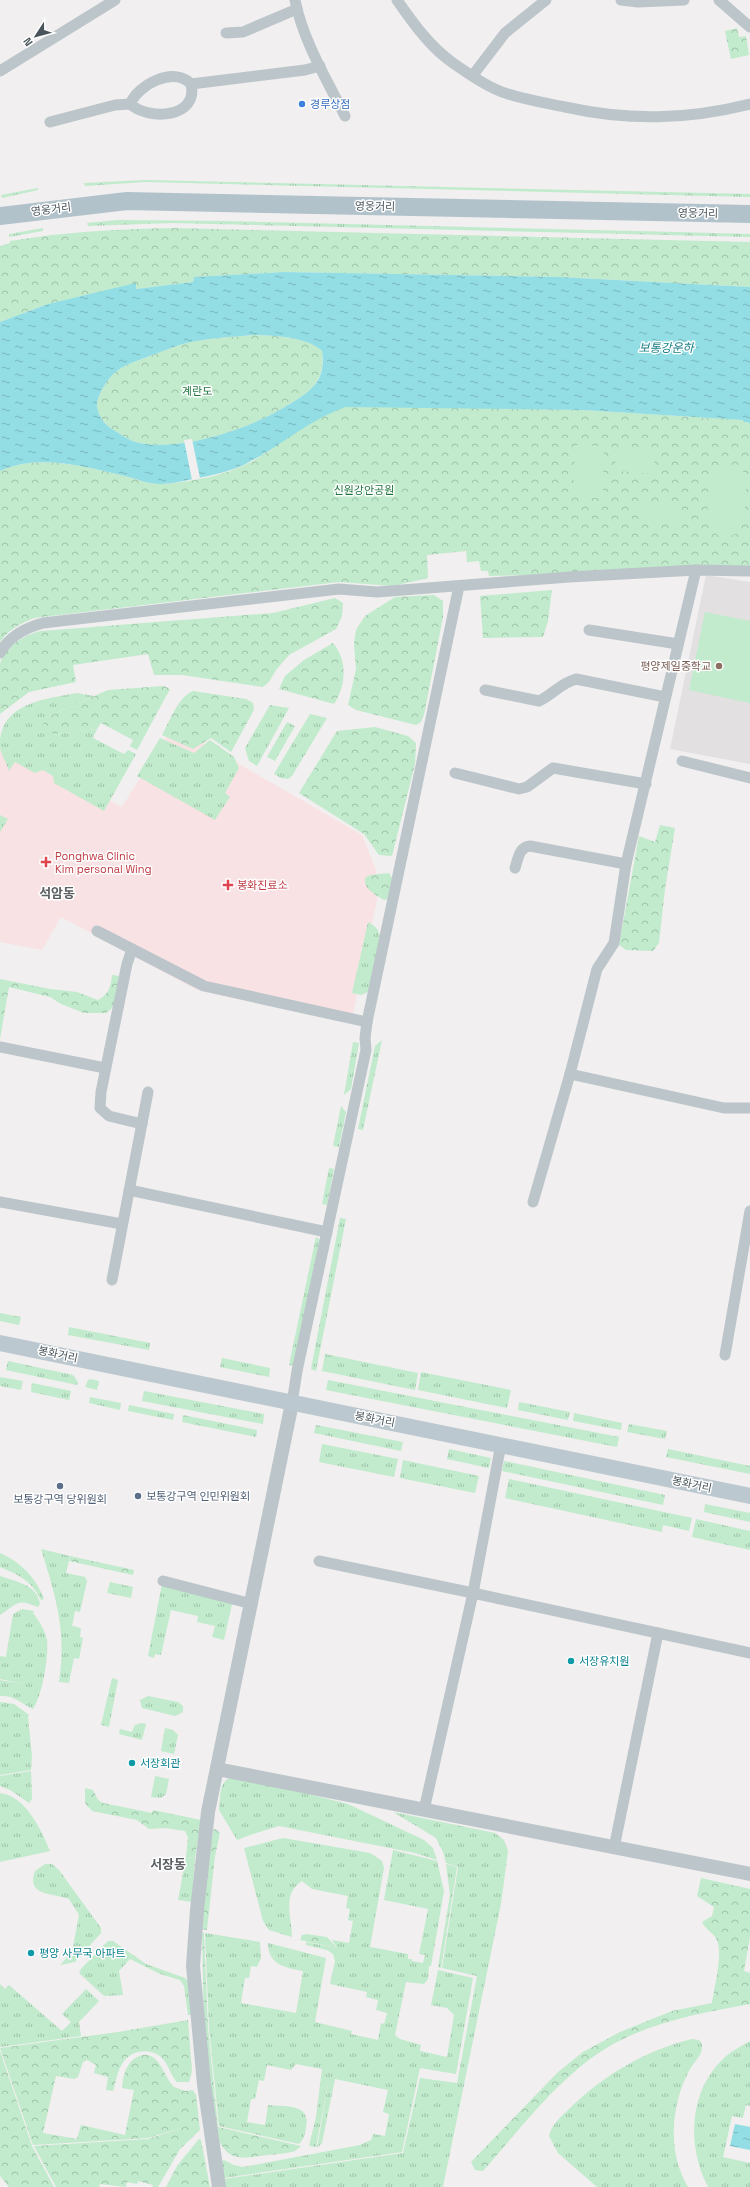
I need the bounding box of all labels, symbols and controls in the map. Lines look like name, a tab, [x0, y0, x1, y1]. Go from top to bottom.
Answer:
north arrow	[16, 16, 56, 56]
text: N	[20, 35, 36, 49]
place label: 경루상점	[310, 97, 350, 111]
marker: 경루상점	[297, 99, 307, 109]
street label: 영웅거리	[355, 199, 395, 213]
street label: 영웅거리	[30, 200, 72, 218]
street label: 영웅거리	[678, 206, 718, 220]
water label: 보통강운하	[638, 340, 696, 356]
park label: 계란도	[182, 384, 212, 398]
park label: 신원강안공원	[334, 483, 394, 497]
place label: 평양제일중학교	[640, 659, 711, 673]
marker: 평양제일중학교	[714, 661, 724, 671]
place label: Ponghwa Clinic Kim personal Wing	[55, 849, 152, 876]
marker: Ponghwa Clinic Kim personal Wing	[40, 856, 52, 868]
place label: 봉화진료소	[237, 878, 288, 892]
marker: 봉화진료소	[222, 879, 234, 891]
district label: 석암동	[39, 885, 75, 902]
street label: 봉화거리	[37, 1343, 79, 1365]
street label: 봉화거리	[354, 1408, 396, 1430]
street label: 봉화거리	[671, 1473, 713, 1495]
marker: 보통강구역 당위원회	[55, 1481, 65, 1491]
place label: 보통강구역 인민위원회	[146, 1489, 250, 1503]
marker: 보통강구역 인민위원회	[133, 1491, 143, 1501]
place label: 보통강구역 당위원회	[13, 1492, 107, 1506]
place label: 서장유치원	[579, 1654, 630, 1668]
marker: 서장유치원	[566, 1656, 576, 1666]
place label: 서장회관	[140, 1756, 180, 1770]
marker: 서장회관	[127, 1758, 137, 1768]
district label: 서장동	[150, 1856, 186, 1873]
place label: 평양 사무국 아파트	[39, 1946, 126, 1960]
marker: 평양 사무국 아파트	[26, 1948, 36, 1958]

